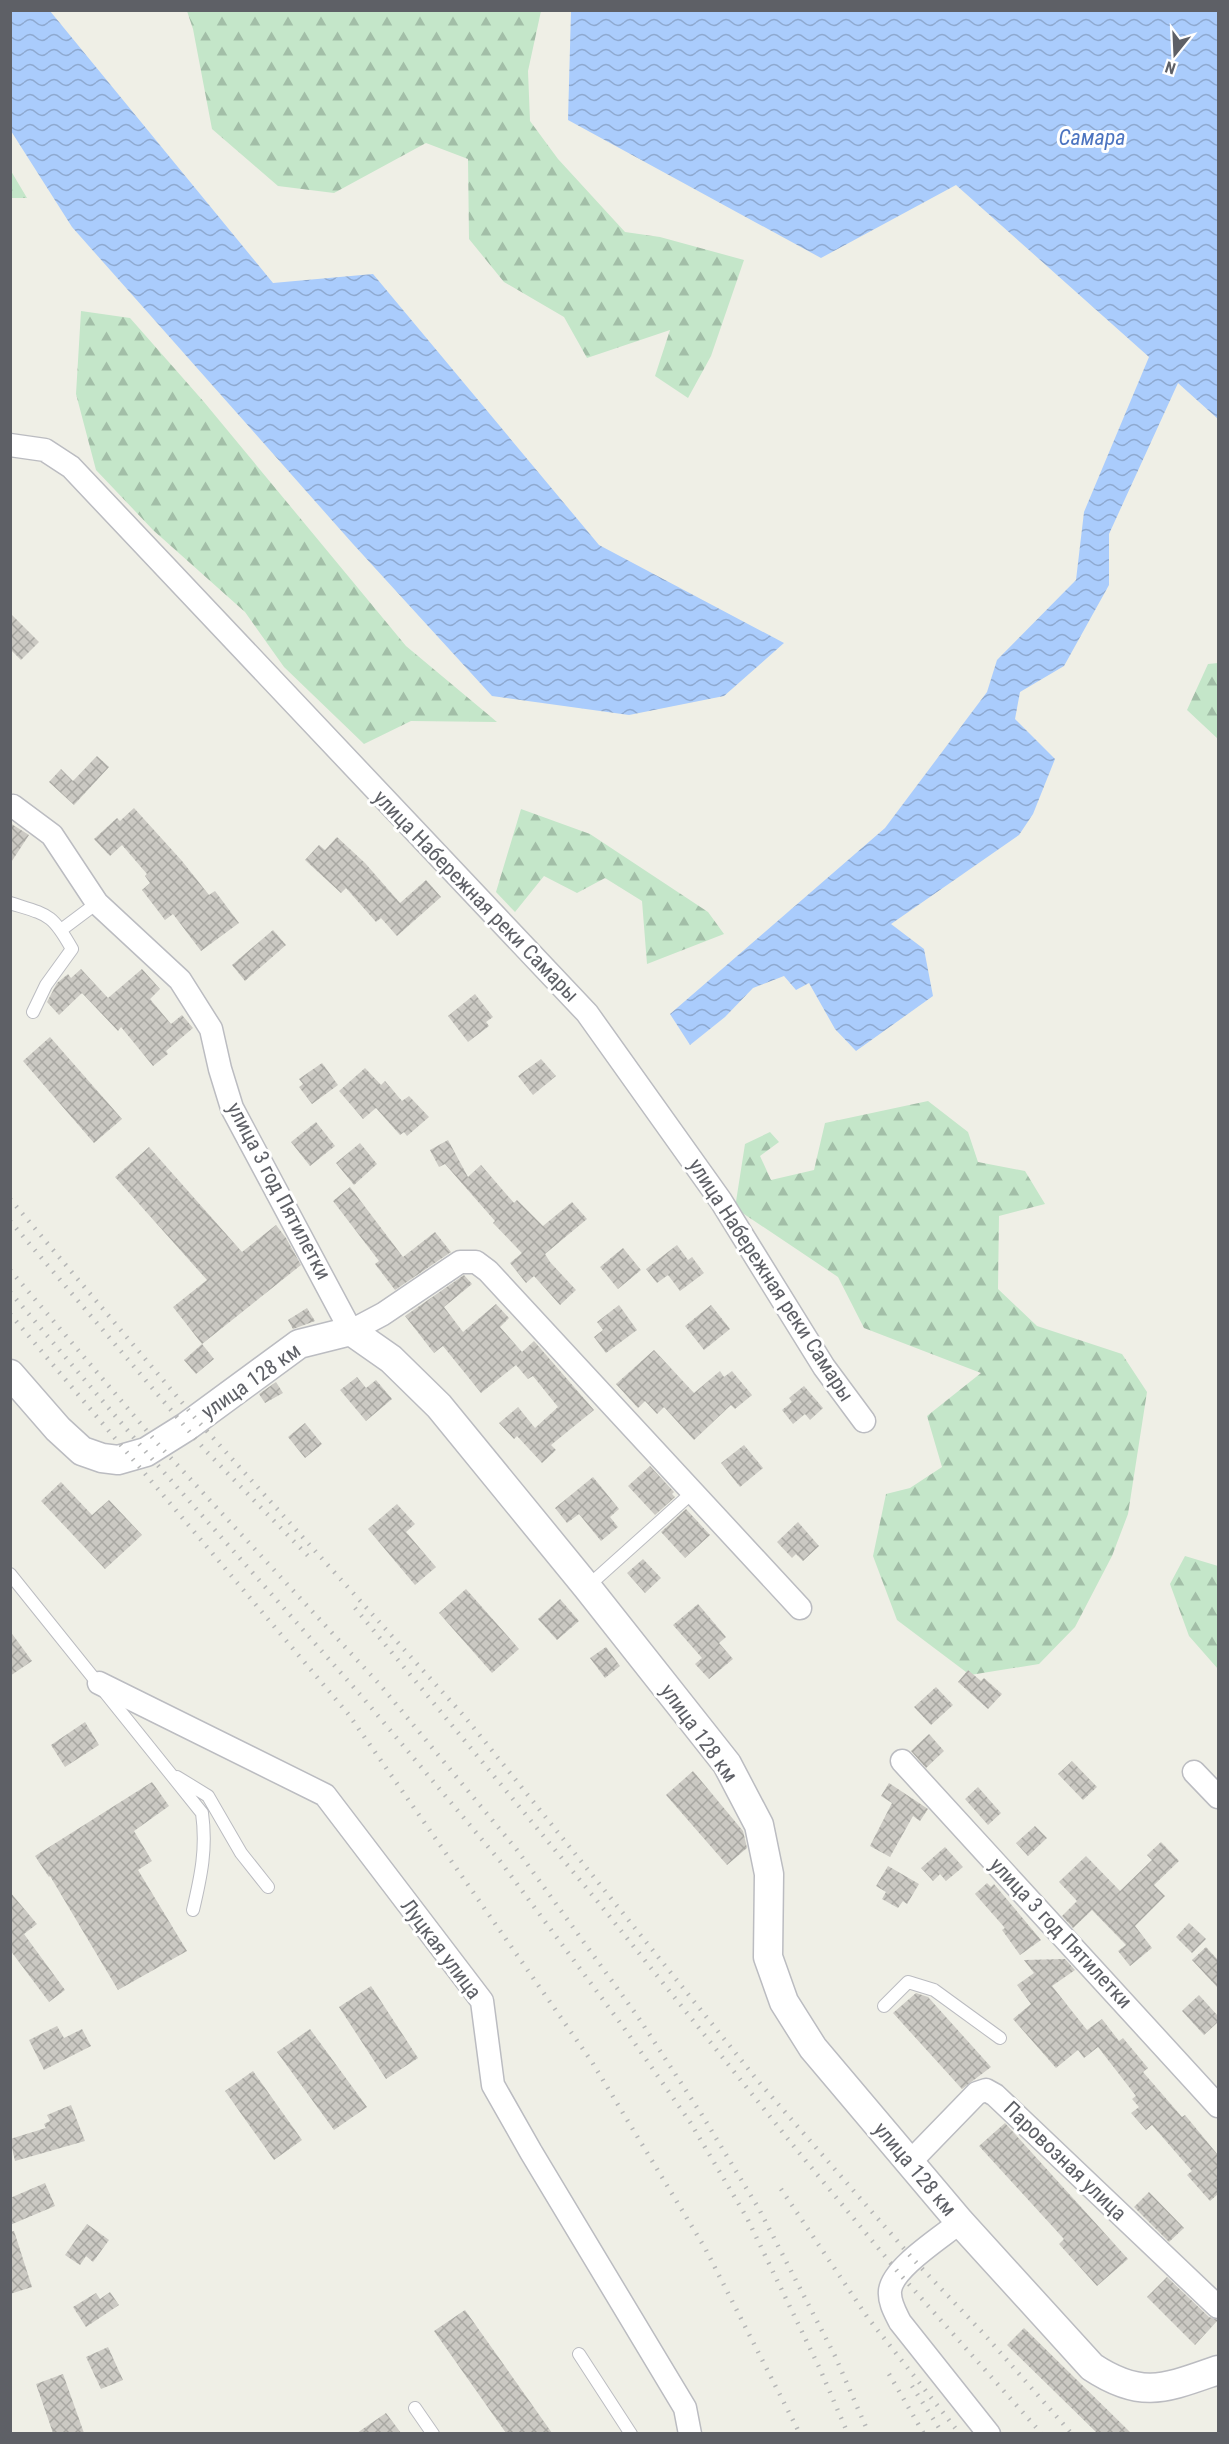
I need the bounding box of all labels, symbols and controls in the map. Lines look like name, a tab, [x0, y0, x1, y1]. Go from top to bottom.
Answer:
north arrow	[1145, 24, 1205, 84]
text: N	[1163, 57, 1178, 78]
water label: Самара	[1058, 125, 1126, 150]
street label: улица Набережная реки Самары	[369, 785, 583, 1007]
street label: улица 3 год Пятилетки	[222, 1098, 336, 1284]
street label: улица Набережная реки Самары	[683, 1154, 859, 1406]
street label: улица 128 км	[197, 1338, 305, 1424]
street label: улица 128 км	[655, 1679, 743, 1787]
street label: улица 3 год Пятилетки	[985, 1853, 1137, 2013]
street label: Луцкая улица	[396, 1894, 486, 2004]
street label: Паровозная улица	[999, 2096, 1131, 2226]
street label: улица 128 км	[869, 2117, 961, 2221]

